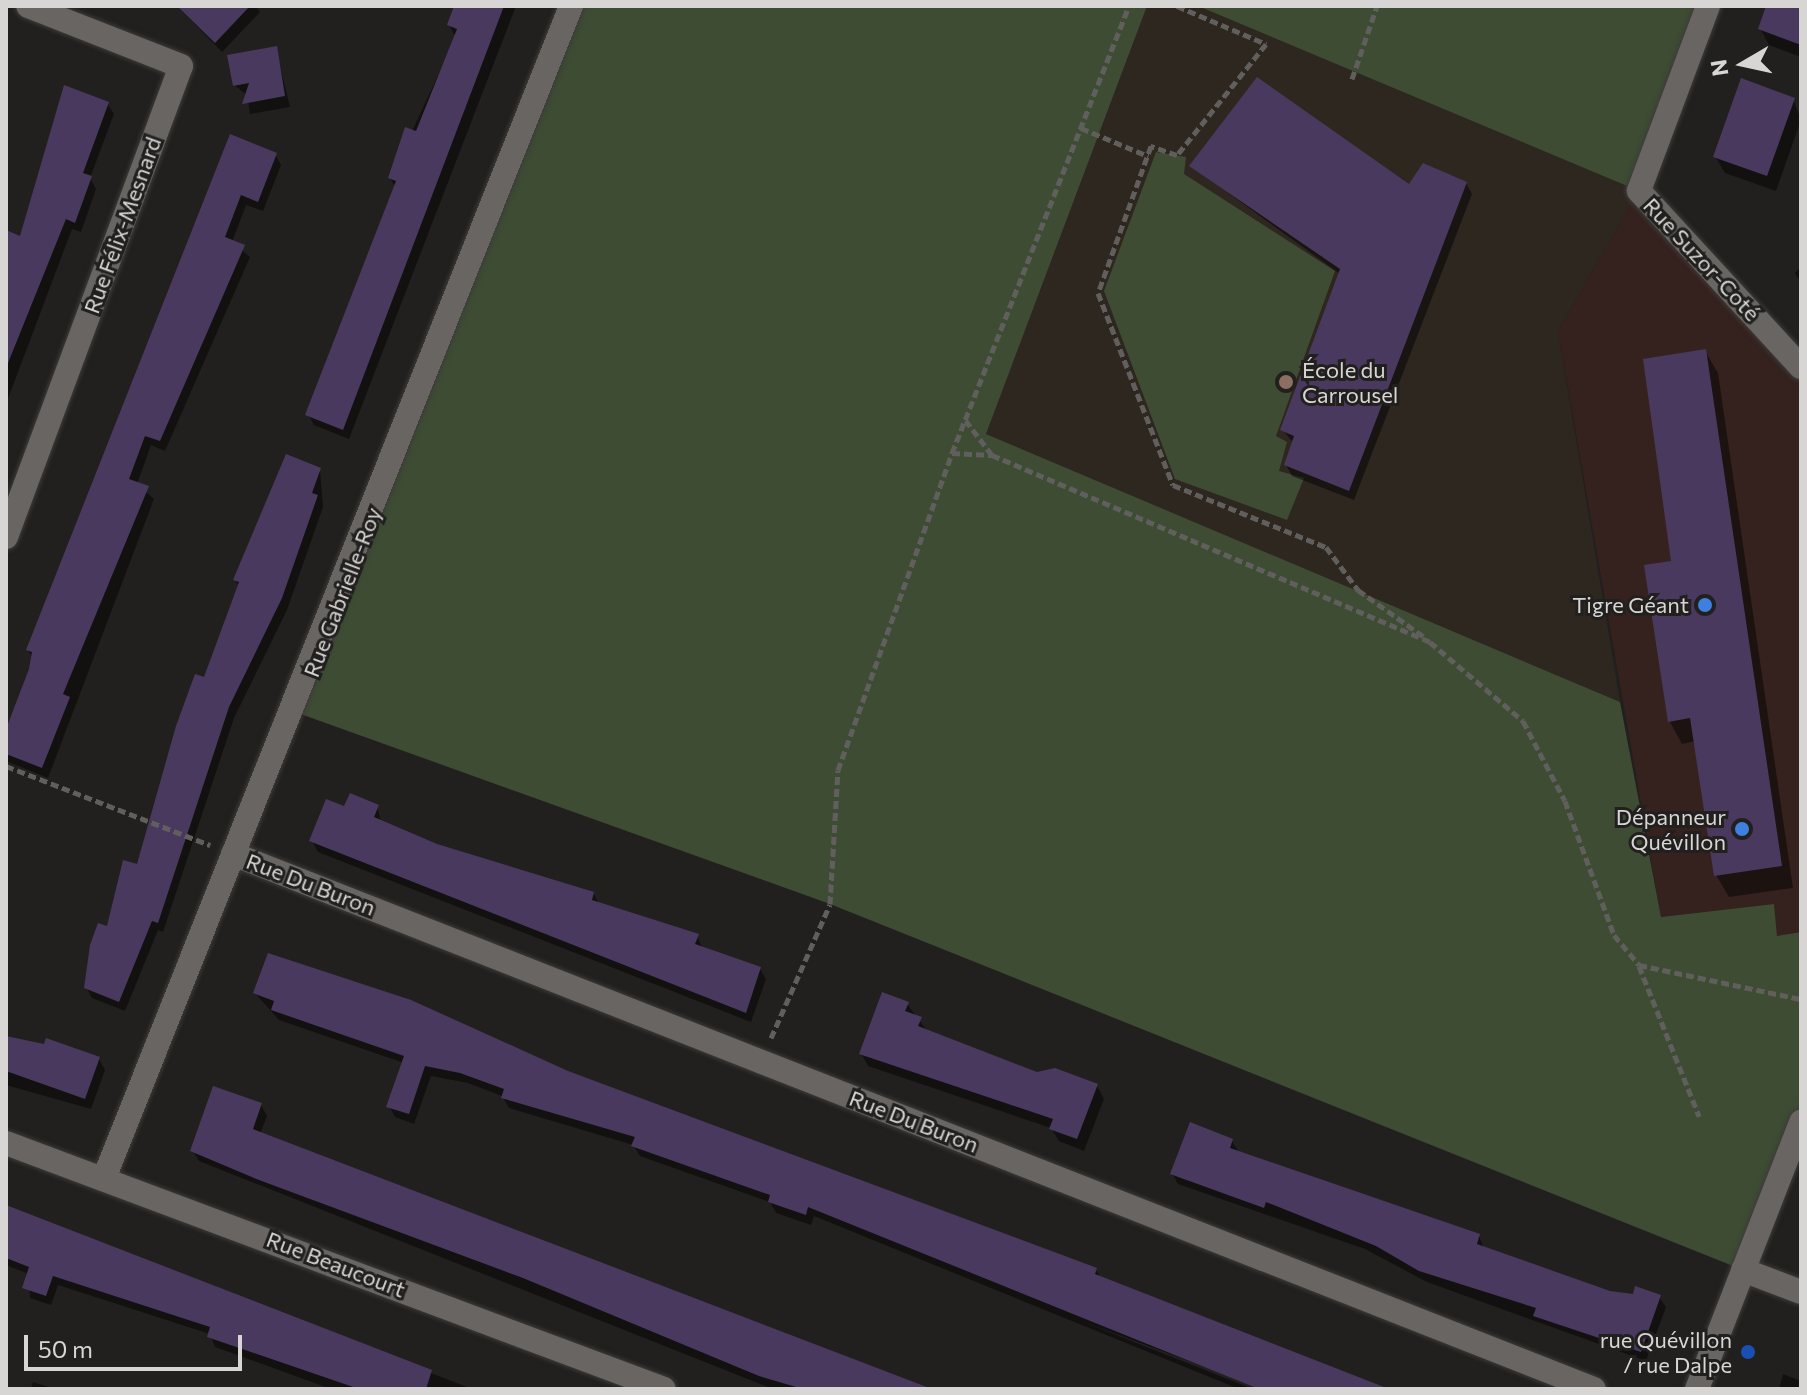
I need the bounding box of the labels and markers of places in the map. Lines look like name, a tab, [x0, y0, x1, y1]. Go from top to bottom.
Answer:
place label: École du Carrousel	[1302, 356, 1398, 408]
marker: École du Carrousel	[1277, 373, 1295, 391]
place label: Tigre Géant	[1572, 592, 1689, 618]
marker: Tigre Géant	[1696, 596, 1714, 614]
place label: Dépanneur Quévillon	[1616, 803, 1726, 854]
marker: Dépanneur Quévillon	[1733, 820, 1751, 838]
place label: rue Quévillon / rue Dalpe	[1600, 1326, 1732, 1378]
marker: rue Quévillon / rue Dalpe	[1739, 1343, 1757, 1361]

